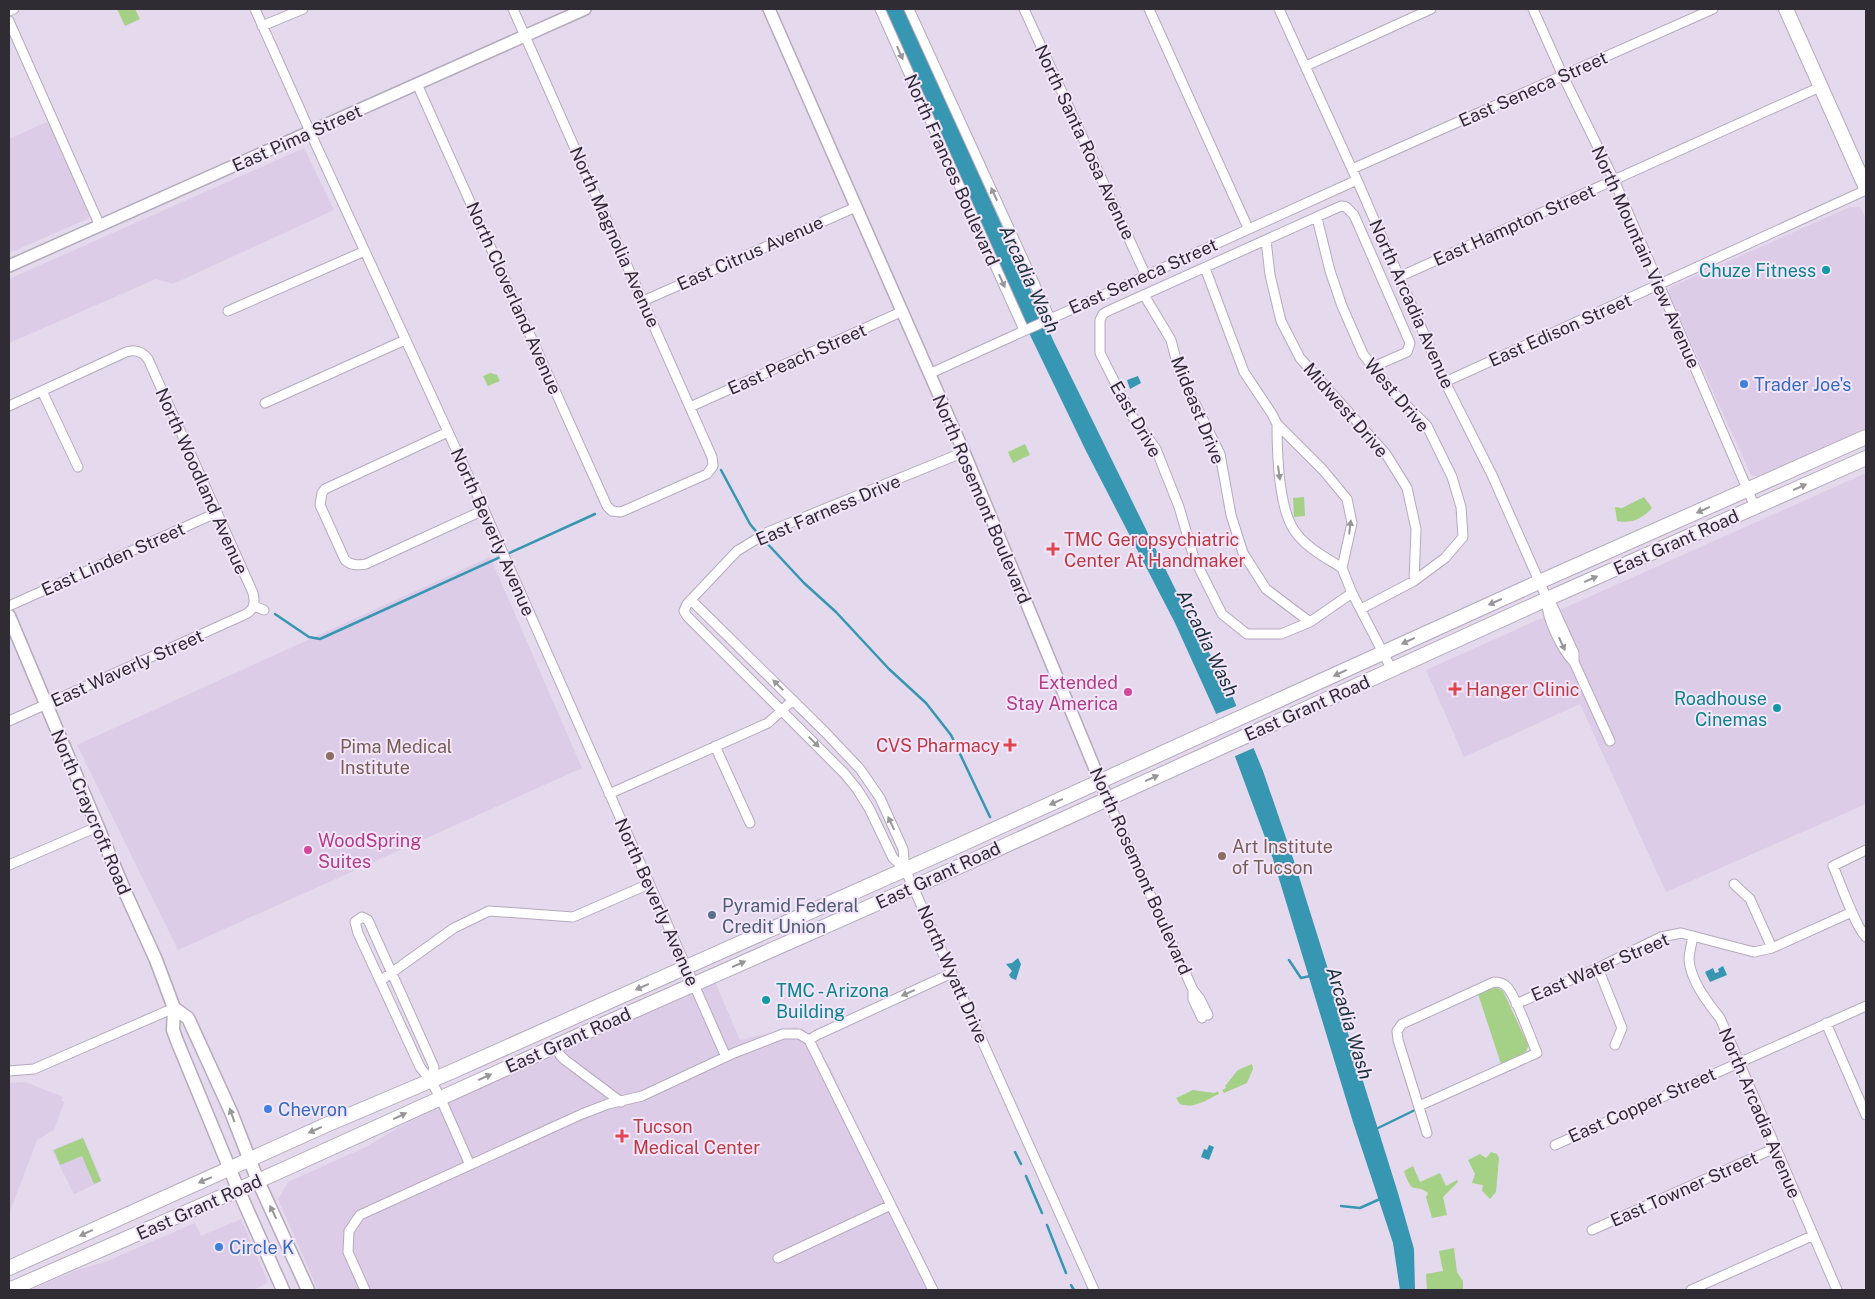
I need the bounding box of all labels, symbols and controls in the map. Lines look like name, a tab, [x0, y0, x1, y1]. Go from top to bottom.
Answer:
street label: North Santa Rosa Avenue	[1031, 41, 1139, 243]
one-way arrow	[896, 46, 904, 60]
street label: East Seneca Street	[1455, 47, 1611, 131]
street label: North Frances Boulevard	[900, 71, 1004, 269]
street label: East Pima Street	[229, 100, 365, 176]
street label: North Magnolia Avenue	[566, 143, 664, 331]
street label: North Mountain View Avenue	[1587, 143, 1705, 371]
street label: East Hampton Street	[1430, 180, 1598, 270]
one-way arrow	[990, 187, 998, 202]
street label: North Cloverland Avenue	[462, 199, 566, 397]
street label: East Citrus Avenue	[674, 211, 826, 295]
street label: North Arcadia Avenue	[1365, 216, 1459, 392]
water label: Arcadia Wash	[995, 222, 1065, 336]
street label: East Seneca Street	[1065, 234, 1221, 318]
place label: Chuze Fitness	[1699, 260, 1816, 281]
marker: Chuze Fitness	[1820, 264, 1832, 276]
one-way arrow	[999, 274, 1007, 288]
street label: East Edison Street	[1485, 289, 1635, 371]
street label: East Peach Street	[724, 319, 870, 399]
street label: Mideast Drive	[1167, 353, 1229, 467]
street label: West Drive	[1360, 354, 1434, 436]
street label: Midwest Drive	[1299, 358, 1393, 462]
place label: Trader Joe's	[1754, 374, 1851, 395]
street label: East Drive	[1106, 377, 1166, 461]
marker: Trader Joe's	[1738, 378, 1750, 390]
street label: North Woodland Avenue	[151, 384, 253, 578]
street label: North Rosemont Boulevard	[928, 391, 1036, 607]
street label: North Beverly Avenue	[447, 445, 539, 619]
one-way arrow	[1276, 465, 1284, 481]
street label: East Farness Drive	[753, 470, 903, 550]
one-way arrow	[1793, 482, 1807, 490]
street label: East Grant Road	[1610, 505, 1742, 579]
one-way arrow	[1696, 507, 1710, 515]
street label: East Linden Street	[38, 518, 188, 600]
one-way arrow	[1346, 519, 1354, 535]
place label: TMC Geropsychiatric Center At Handmaker	[1064, 529, 1245, 571]
marker: TMC Geropsychiatric Center At Handmaker	[1046, 542, 1060, 556]
one-way arrow	[1584, 575, 1598, 583]
water label: Arcadia Wash	[1173, 586, 1243, 700]
one-way arrow	[1488, 599, 1502, 607]
street label: East Waverly Street	[48, 625, 206, 711]
one-way arrow	[1401, 637, 1416, 646]
one-way arrow	[1558, 637, 1566, 651]
one-way arrow	[1333, 669, 1347, 677]
street label: East Grant Road	[1241, 671, 1373, 745]
place label: Extended Stay America	[1006, 672, 1118, 714]
one-way arrow	[772, 679, 784, 691]
place label: Hanger Clinic	[1466, 679, 1580, 700]
marker: Hanger Clinic	[1448, 682, 1462, 696]
marker: Extended Stay America	[1122, 686, 1134, 698]
place label: Roadhouse Cinemas	[1674, 688, 1767, 730]
marker: Roadhouse Cinemas	[1771, 702, 1783, 714]
street label: North Craycroft Road	[47, 726, 135, 898]
place label: CVS Pharmacy	[876, 735, 1000, 756]
place label: Pima Medical Institute	[340, 736, 452, 778]
one-way arrow	[807, 736, 819, 748]
marker: CVS Pharmacy	[1004, 739, 1016, 751]
marker: Pima Medical Institute	[324, 750, 336, 762]
street label: North Rosemont Boulevard	[1086, 764, 1196, 978]
one-way arrow	[1145, 773, 1159, 781]
one-way arrow	[1049, 798, 1063, 806]
street label: North Beverly Avenue	[611, 815, 703, 989]
one-way arrow	[887, 816, 895, 830]
place label: WoodSpring Suites	[318, 830, 421, 872]
place label: Art Institute of Tucson	[1232, 836, 1333, 878]
street label: East Grant Road	[872, 837, 1004, 913]
marker: WoodSpring Suites	[302, 844, 314, 856]
marker: Art Institute of Tucson	[1216, 850, 1228, 862]
place label: Pyramid Federal Credit Union	[722, 895, 859, 937]
street label: North Wyatt Drive	[913, 902, 993, 1046]
marker: Pyramid Federal Credit Union	[706, 909, 718, 921]
street label: East Water Street	[1528, 928, 1672, 1006]
one-way arrow	[732, 959, 746, 967]
water label: Arcadia Wash	[1322, 964, 1378, 1082]
place label: TMC - Arizona Building	[776, 980, 889, 1022]
one-way arrow	[635, 983, 649, 991]
one-way arrow	[901, 990, 915, 998]
marker: TMC - Arizona Building	[760, 994, 772, 1006]
street label: East Grant Road	[502, 1003, 634, 1077]
street label: North Arcadia Avenue	[1715, 1025, 1805, 1201]
street label: East Copper Street	[1565, 1063, 1719, 1147]
one-way arrow	[478, 1073, 492, 1081]
place label: Chevron	[278, 1099, 347, 1120]
marker: Chevron	[262, 1103, 274, 1115]
one-way arrow	[227, 1108, 235, 1122]
one-way arrow	[392, 1112, 407, 1120]
place label: Tucson Medical Center	[633, 1116, 760, 1158]
one-way arrow	[308, 1127, 322, 1135]
marker: Tucson Medical Center	[615, 1129, 629, 1143]
street label: East Towner Street	[1607, 1147, 1761, 1231]
street label: East Grant Road	[133, 1170, 265, 1244]
one-way arrow	[198, 1177, 212, 1185]
one-way arrow	[269, 1205, 277, 1219]
one-way arrow	[79, 1230, 93, 1238]
place label: Circle K	[229, 1237, 294, 1258]
marker: Circle K	[213, 1241, 225, 1253]

